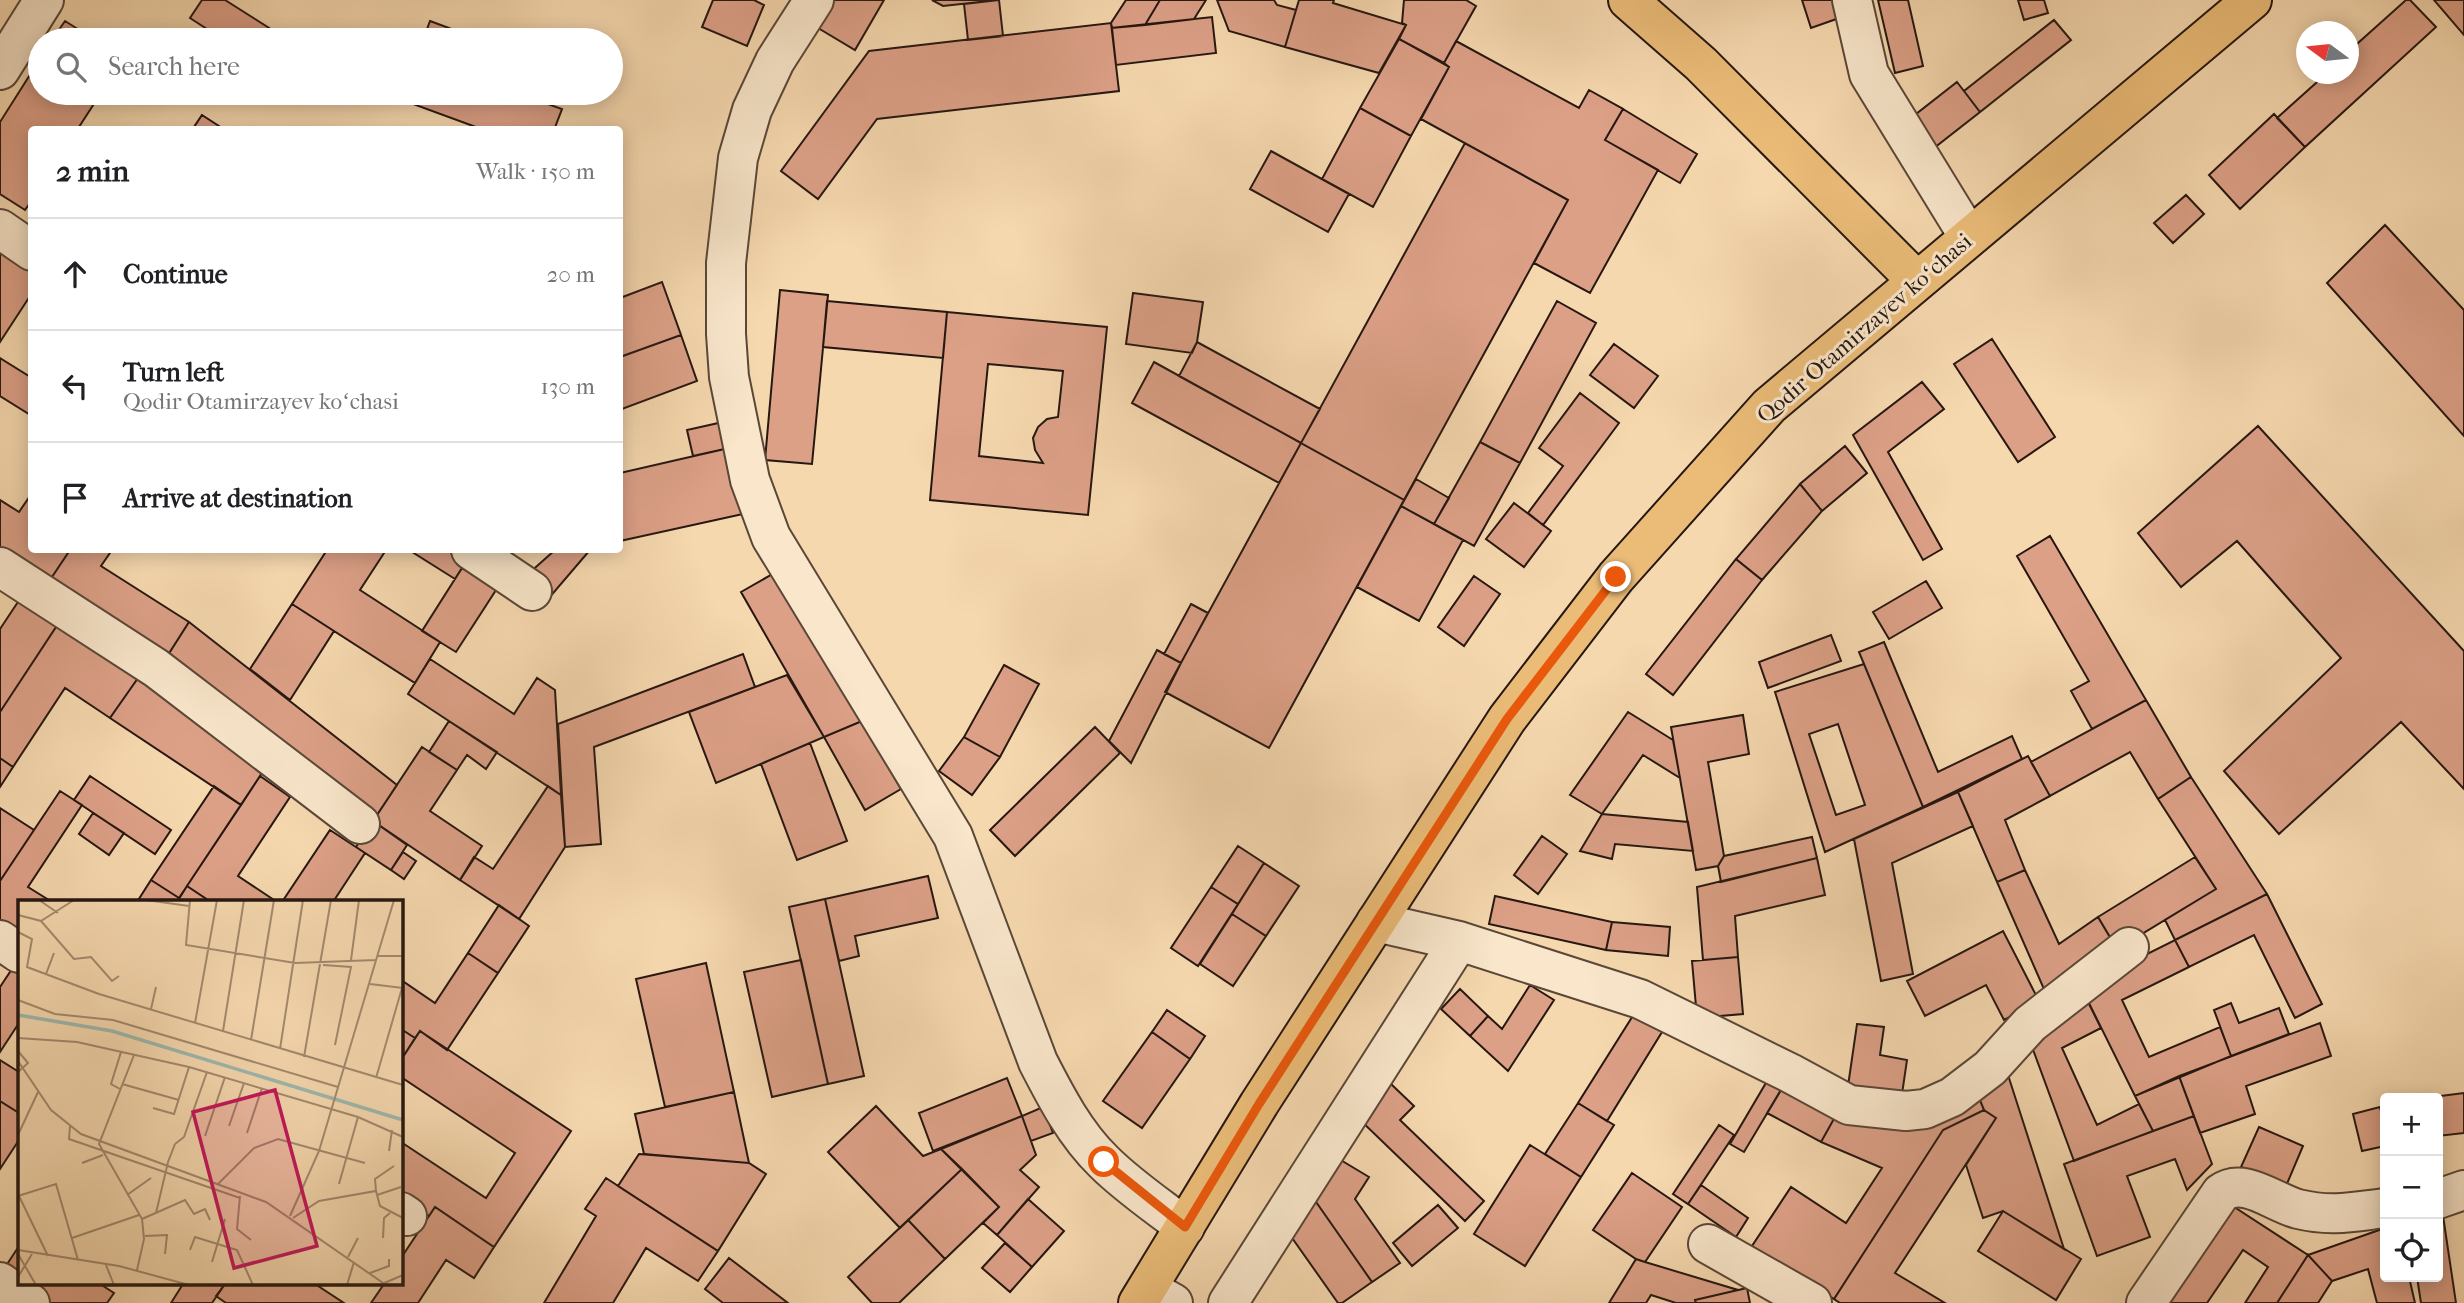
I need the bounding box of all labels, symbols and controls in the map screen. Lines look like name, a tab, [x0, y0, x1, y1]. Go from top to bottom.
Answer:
north arrow	[2296, 21, 2359, 84]
search box	[28, 28, 623, 105]
icon: search	[52, 48, 90, 86]
text: Search here	[108, 51, 240, 82]
text: 2 min	[56, 154, 129, 189]
text: Walk · 150 m	[476, 158, 595, 185]
street label: Qodir Otamirzayev koʻchasi	[1751, 228, 1977, 429]
icon: ahead	[56, 255, 94, 293]
text: Continue	[123, 259, 228, 290]
text: 20 m	[546, 261, 595, 288]
text: Turn left	[123, 357, 224, 388]
icon: left	[56, 367, 94, 405]
text: 130 m	[541, 373, 595, 400]
text: Qodir Otamirzayev koʻchasi	[123, 388, 399, 415]
icon: arrive	[56, 479, 94, 517]
text: Arrive at destination	[123, 483, 353, 514]
route end	[1600, 561, 1631, 592]
inset map	[18, 900, 402, 1286]
map controls	[2380, 1093, 2443, 1282]
button: +	[2380, 1093, 2443, 1156]
route start	[1088, 1146, 1119, 1177]
button: −	[2380, 1156, 2443, 1219]
button: locate	[2380, 1219, 2443, 1282]

